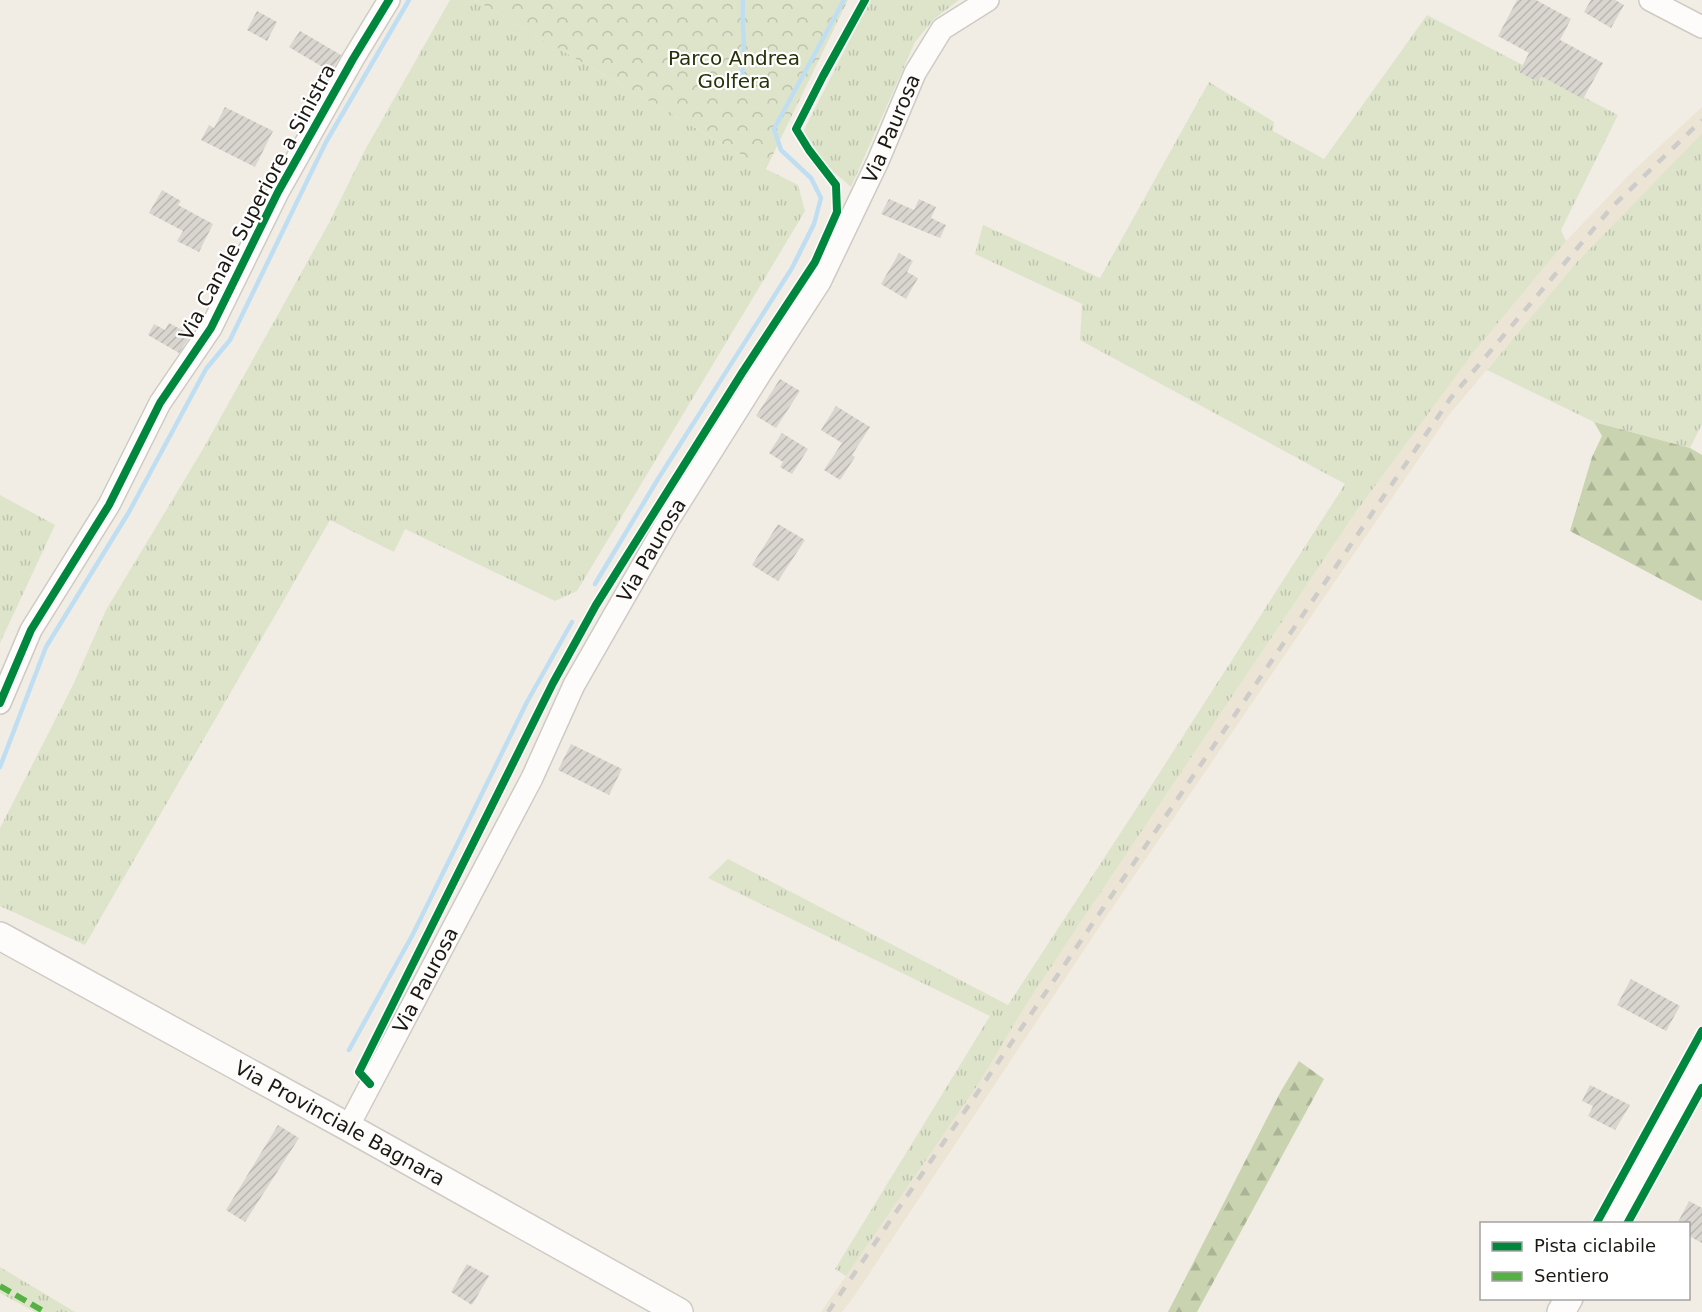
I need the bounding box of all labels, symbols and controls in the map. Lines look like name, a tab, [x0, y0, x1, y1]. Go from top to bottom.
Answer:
park label: Parco Andrea Golfera	[668, 46, 800, 93]
street label: Via Canale Superiore a Sinistra	[174, 60, 340, 344]
street label: Via Paurosa	[857, 71, 925, 187]
street label: Via Paurosa	[612, 494, 691, 607]
street label: Via Paurosa	[388, 923, 463, 1037]
street label: Via Provinciale Bagnara	[231, 1055, 449, 1191]
legend	[1480, 1222, 1690, 1300]
text: Pista ciclabile	[1534, 1235, 1656, 1256]
text: Sentiero	[1534, 1265, 1609, 1286]

